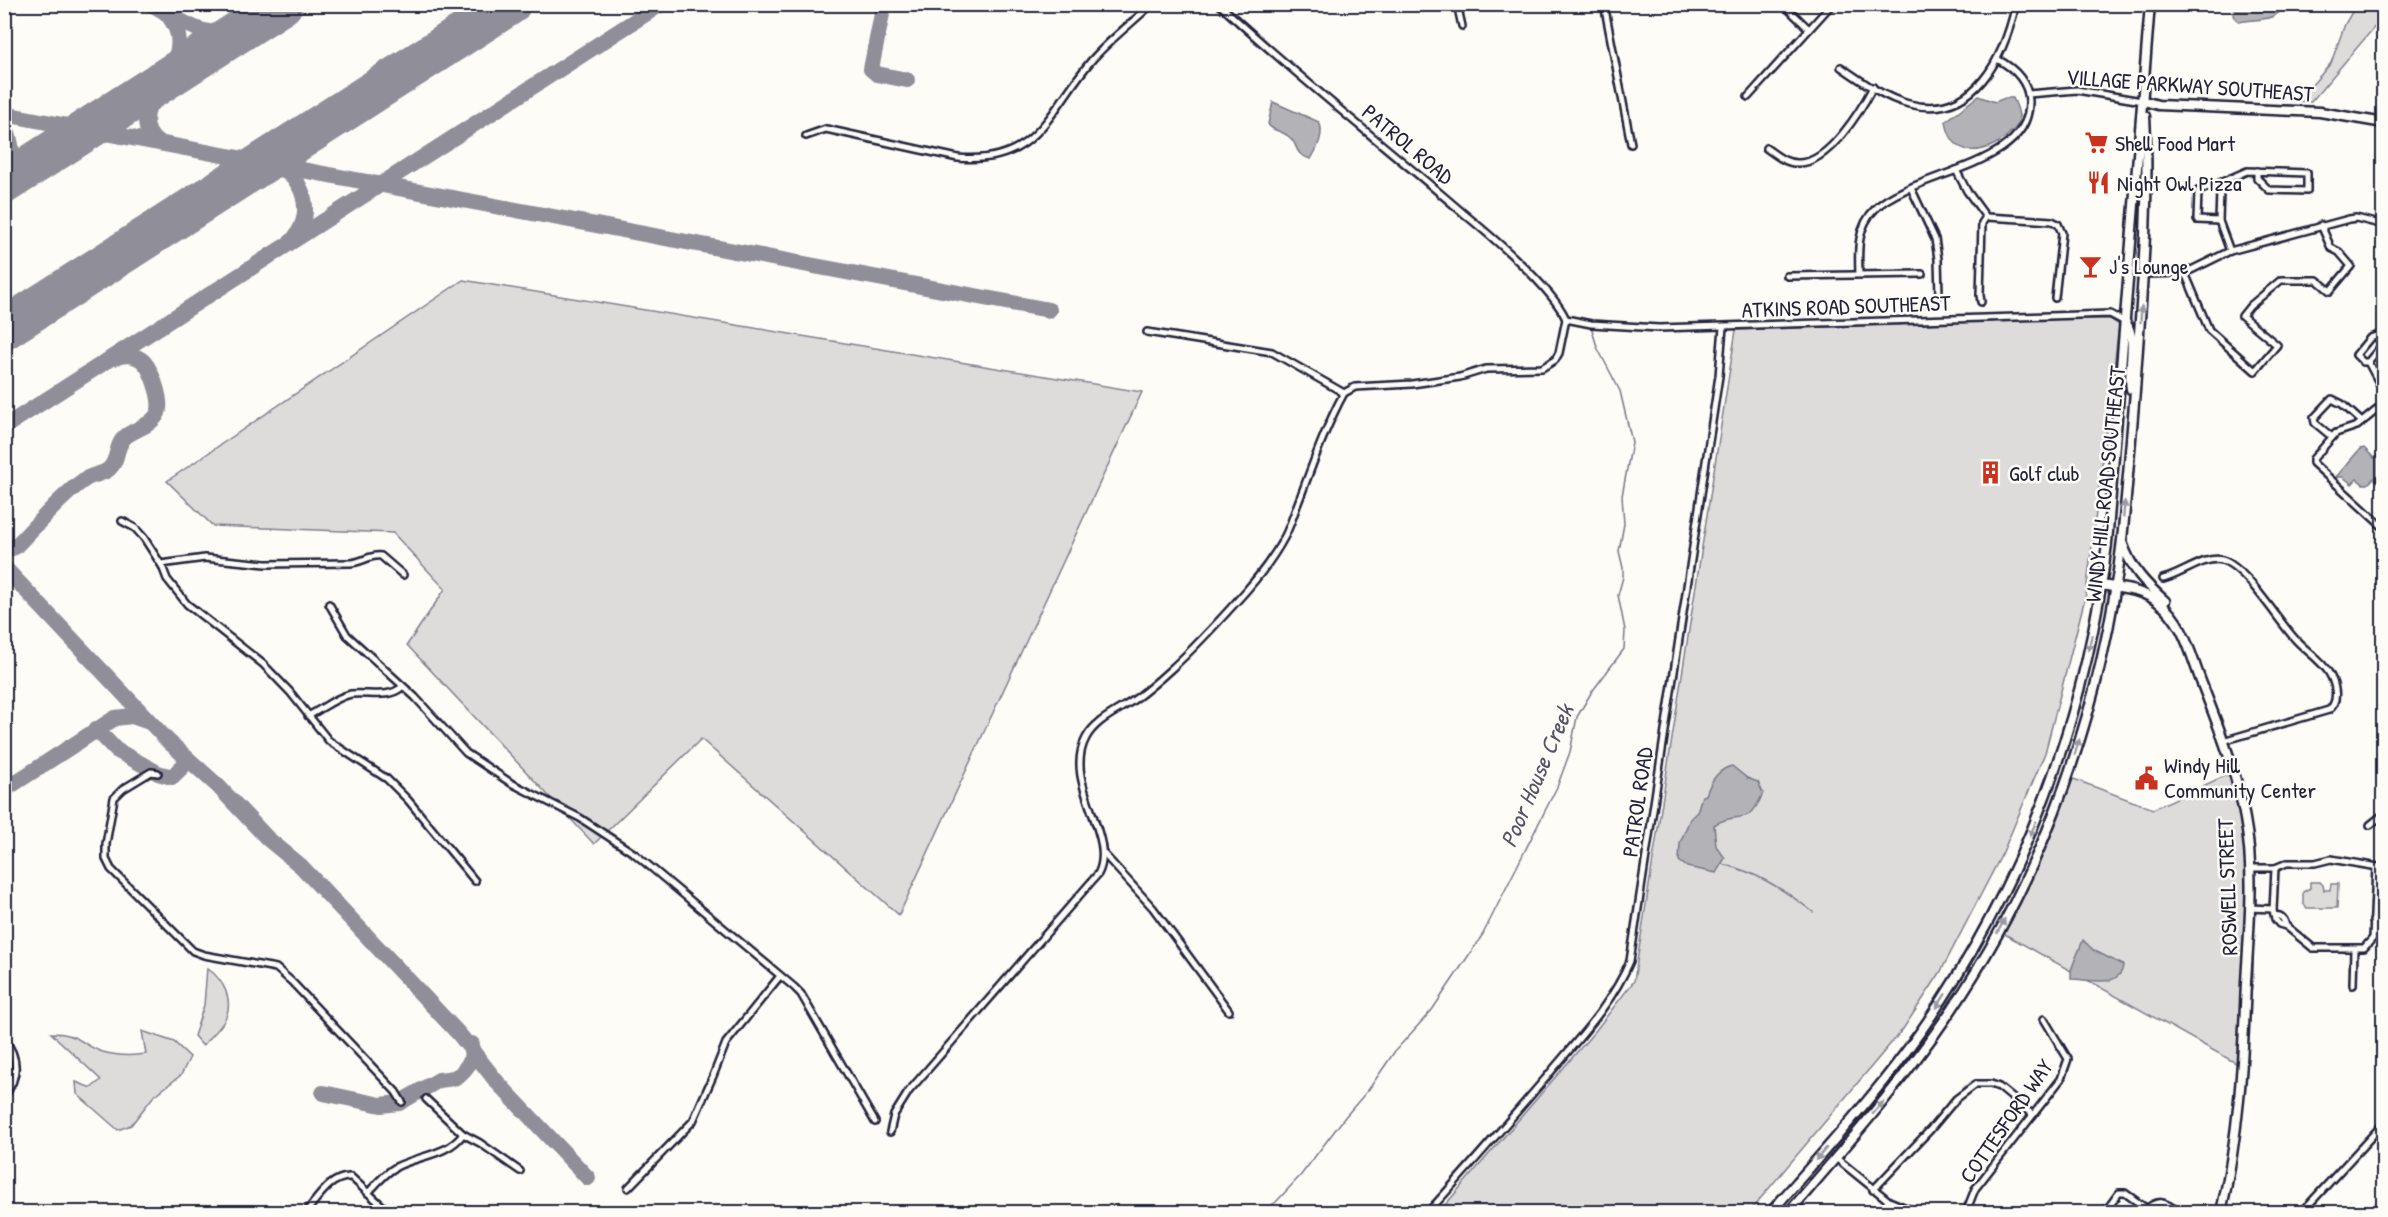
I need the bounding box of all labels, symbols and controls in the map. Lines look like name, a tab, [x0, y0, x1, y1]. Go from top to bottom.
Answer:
street label: VILLAGE PARKWAY SOUTHEAST	[2065, 61, 2315, 109]
street label: PATROL ROAD	[1356, 97, 1460, 191]
place label: Shell Food Mart	[2115, 128, 2235, 158]
supermarket icon: Shell Food Mart	[2084, 130, 2110, 156]
place label: Night Owl Pizza	[2117, 168, 2242, 198]
restaurant icon: Night Owl Pizza	[2086, 170, 2112, 196]
place label: J's Lounge	[2109, 251, 2189, 281]
bar icon: J's Lounge	[2078, 253, 2104, 279]
street label: ATKINS ROAD SOUTHEAST	[1741, 287, 1952, 325]
one-way arrow	[2136, 305, 2146, 324]
street label: WINDY HILL ROAD SOUTHEAST	[2078, 364, 2132, 603]
place label: Golf club	[2009, 458, 2080, 488]
building icon: Golf club	[1978, 460, 2004, 486]
one-way arrow	[2120, 499, 2129, 518]
one-way arrow	[2085, 633, 2094, 652]
water label: Poor House Creek	[1492, 698, 1581, 852]
one-way arrow	[2073, 738, 2082, 756]
street label: PATROL ROAD	[1614, 745, 1660, 859]
place label: Windy Hill Community Center	[2164, 750, 2317, 805]
public building icon: Windy Hill Community Center	[2133, 765, 2159, 791]
street label: ROSWELL STREET	[2210, 817, 2244, 956]
one-way arrow	[2028, 820, 2038, 838]
one-way arrow	[1996, 917, 2006, 934]
one-way arrow	[1936, 992, 1947, 1009]
street label: COTTESFORD WAY	[1952, 1053, 2060, 1189]
one-way arrow	[1872, 1100, 1885, 1116]
one-way arrow	[1815, 1146, 1828, 1161]

